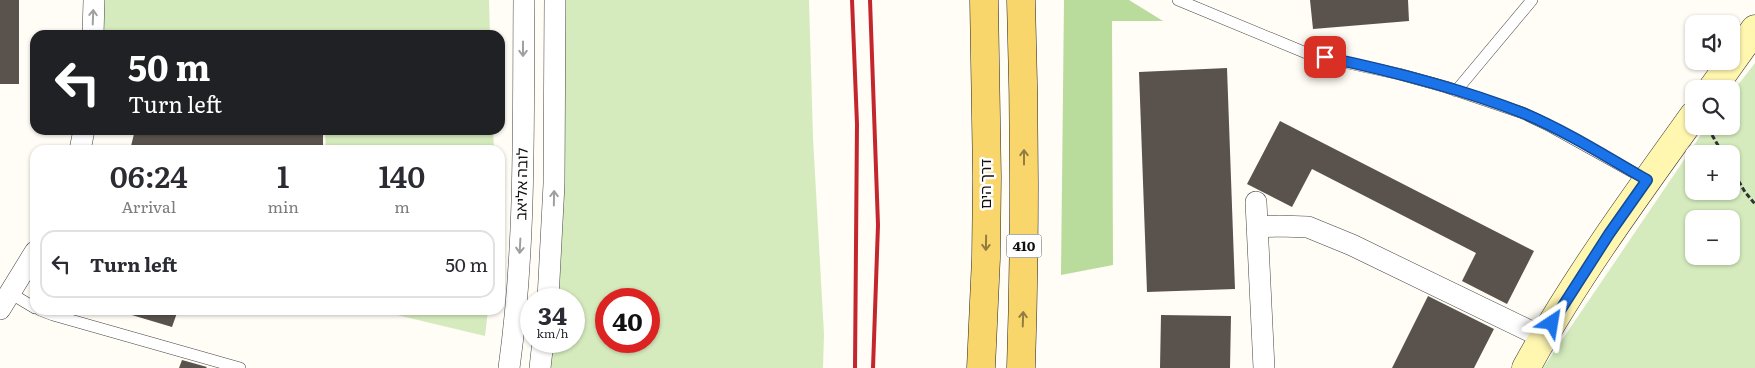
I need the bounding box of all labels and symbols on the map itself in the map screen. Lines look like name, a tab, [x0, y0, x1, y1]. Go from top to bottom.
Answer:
one-way arrow	[89, 10, 98, 26]
pin	[1304, 36, 1346, 78]
one-way arrow	[518, 40, 528, 56]
street label: לובה אליאב	[508, 147, 533, 221]
one-way arrow	[1019, 149, 1029, 166]
street label: דרך הים	[973, 159, 996, 209]
one-way arrow	[549, 190, 558, 206]
one-way arrow	[981, 234, 991, 251]
road number: 410	[1006, 235, 1042, 258]
one-way arrow	[516, 238, 525, 254]
speed limit sign: 40	[595, 288, 660, 353]
position arrow	[1525, 296, 1577, 348]
one-way arrow	[1018, 312, 1027, 328]

